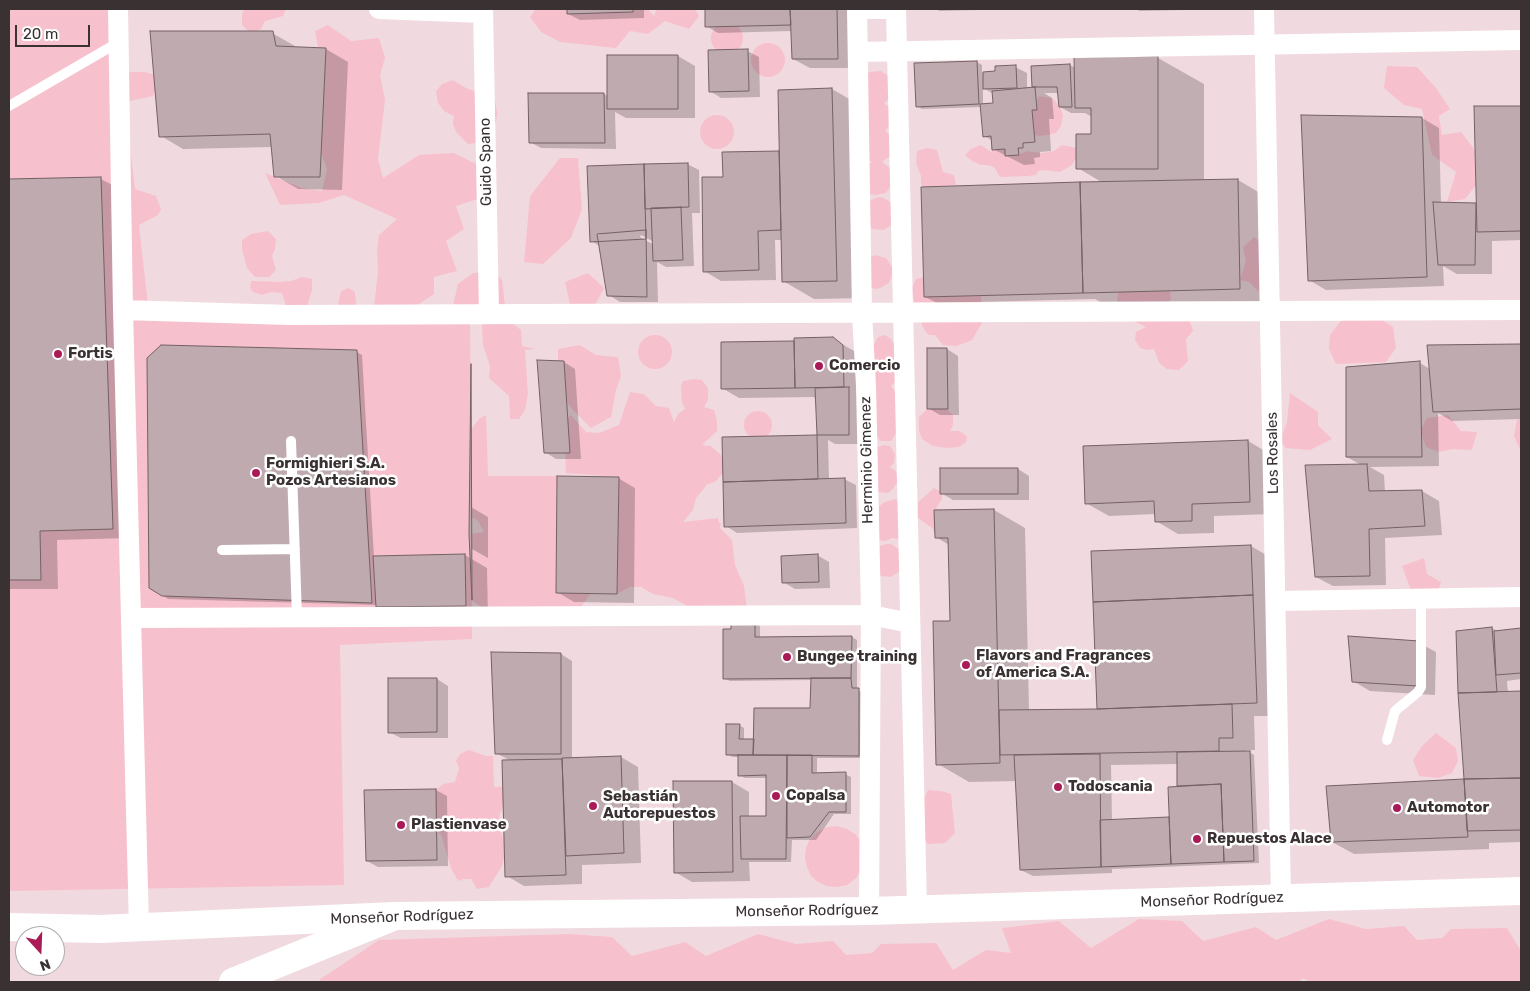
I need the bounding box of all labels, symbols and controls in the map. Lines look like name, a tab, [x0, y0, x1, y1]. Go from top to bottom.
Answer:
scale bar	[18, 15, 92, 47]
text: 20 m	[23, 25, 58, 43]
street label: Guido Spano	[476, 118, 496, 206]
place label: Fortis	[68, 345, 113, 363]
marker: Fortis	[52, 348, 64, 360]
place label: Comercio	[829, 357, 900, 375]
marker: Comercio	[813, 360, 825, 372]
street label: Herminio Gimenez	[857, 396, 877, 524]
street label: Los Rosales	[1263, 412, 1283, 494]
place label: Formighieri S.A. Pozos Artesianos	[266, 455, 396, 490]
marker: Formighieri S.A. Pozos Artesianos	[250, 467, 262, 479]
place label: Flavors and Fragrances of America S.A.	[976, 647, 1151, 682]
place label: Bungee training	[797, 648, 917, 666]
marker: Bungee training	[781, 651, 793, 663]
marker: Flavors and Fragrances of America S.A.	[960, 659, 972, 671]
place label: Todoscania	[1068, 778, 1153, 796]
marker: Todoscania	[1052, 781, 1064, 793]
place label: Copalsa	[786, 787, 845, 805]
place label: Sebastián Autorepuestos	[603, 788, 716, 823]
marker: Copalsa	[770, 790, 782, 802]
place label: Automotor	[1407, 799, 1489, 817]
marker: Sebastián Autorepuestos	[587, 800, 599, 812]
marker: Automotor	[1391, 802, 1403, 814]
place label: Plastienvase	[411, 816, 507, 834]
marker: Plastienvase	[395, 819, 407, 831]
place label: Repuestos Alace	[1207, 830, 1332, 848]
marker: Repuestos Alace	[1191, 833, 1203, 845]
street label: Monseñor Rodríguez	[1140, 889, 1284, 911]
street label: Monseñor Rodríguez	[735, 901, 879, 921]
street label: Monseñor Rodríguez	[330, 906, 474, 928]
north arrow	[15, 926, 65, 976]
text: N	[37, 955, 53, 974]

